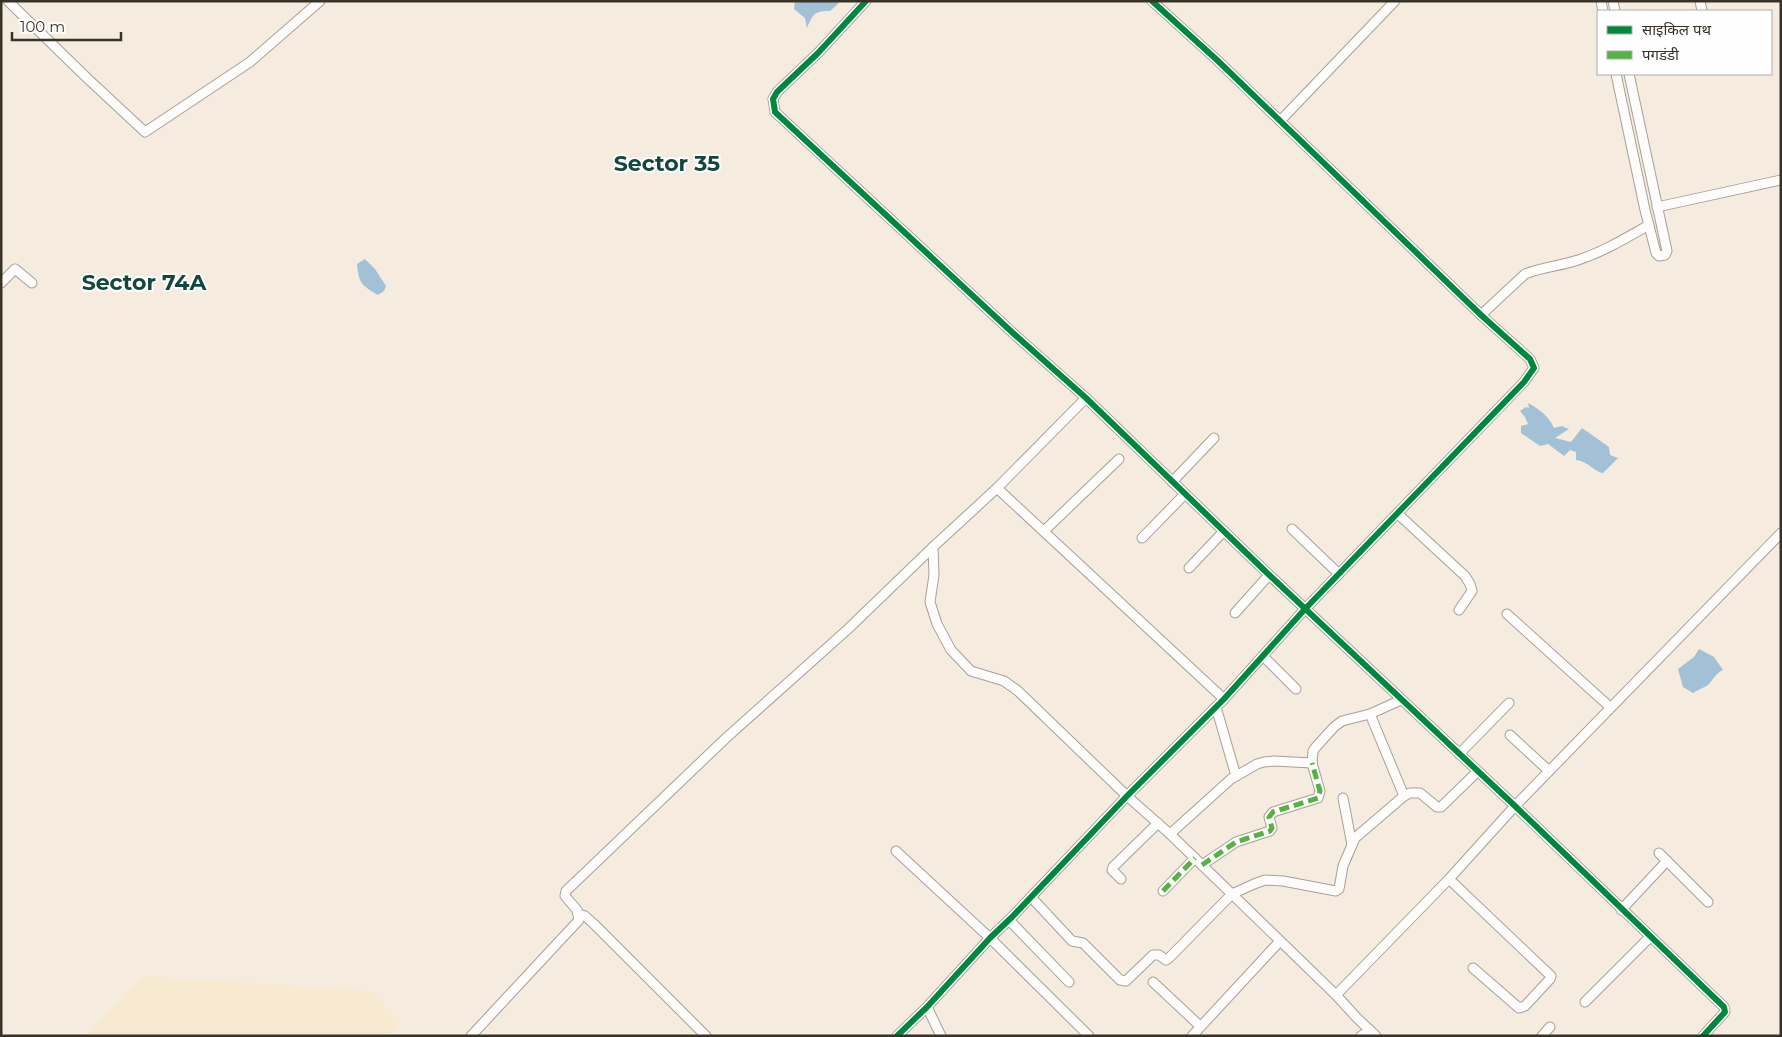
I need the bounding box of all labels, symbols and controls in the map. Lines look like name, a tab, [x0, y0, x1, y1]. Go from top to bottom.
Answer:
scale bar	[12, 10, 121, 42]
legend	[1597, 10, 1772, 75]
text: 100 m	[20, 17, 65, 36]
text: साइकिल पथ	[1642, 20, 1711, 39]
text: पगडंडी	[1642, 45, 1680, 64]
district label: Sector 35	[614, 150, 720, 177]
district label: Sector 74A	[82, 269, 207, 296]

